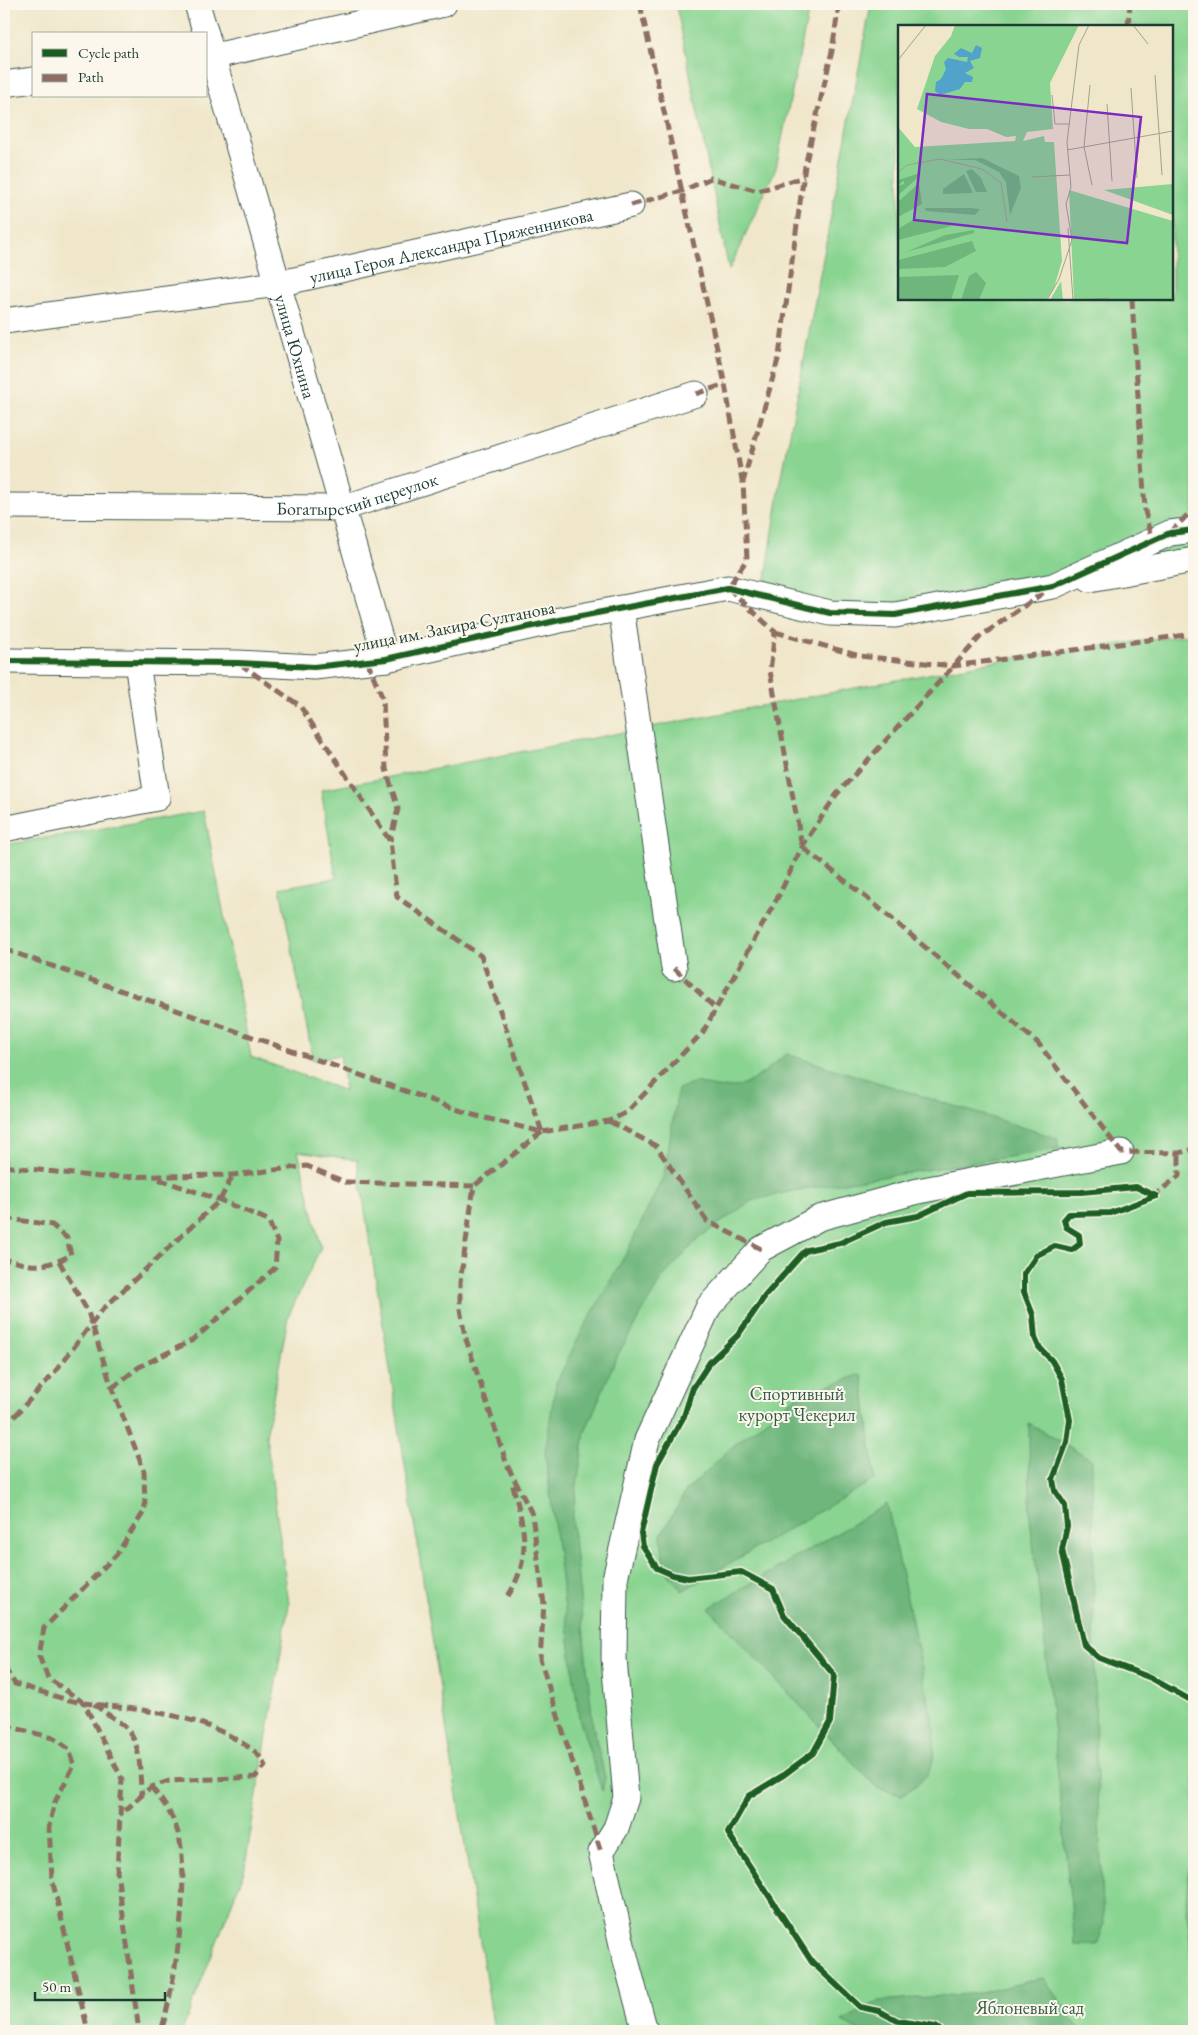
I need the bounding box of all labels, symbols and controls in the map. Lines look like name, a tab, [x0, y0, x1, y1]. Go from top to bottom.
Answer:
inset map	[898, 25, 1173, 300]
legend	[32, 32, 208, 98]
text: Cycle path	[78, 43, 140, 62]
text: Path	[78, 67, 104, 86]
street label: улица Героя Александра Пряженникова	[307, 202, 596, 288]
street label: улица Юхнина	[270, 292, 322, 402]
street label: Богатырский переулок	[276, 467, 441, 520]
street label: улица им. Закира Султанова	[351, 595, 558, 657]
park label: Спортивный курорт Чекерил	[738, 1382, 856, 1426]
scale bar	[35, 1970, 165, 2002]
text: 50 m	[42, 1977, 71, 1996]
park label: Яблоневый сад	[975, 1996, 1084, 2019]

